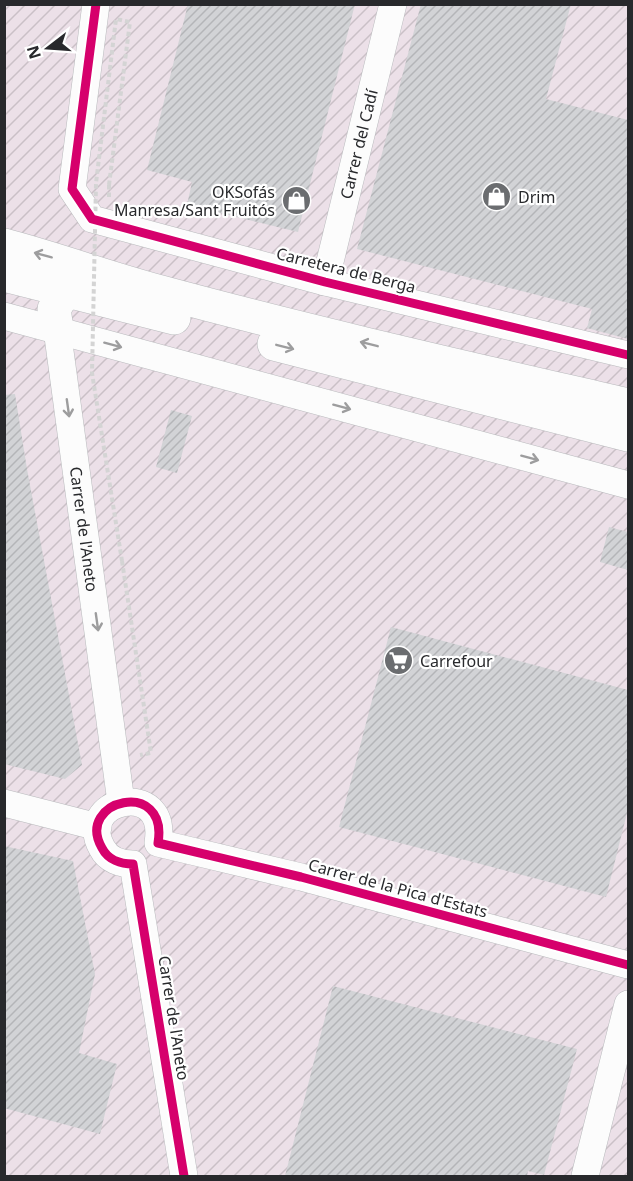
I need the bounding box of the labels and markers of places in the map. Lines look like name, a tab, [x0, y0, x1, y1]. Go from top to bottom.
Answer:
place label: OKSofás Manresa/Sant Fruitós	[114, 181, 275, 221]
shop icon: Drim	[481, 181, 513, 213]
shop icon: OKSofás Manresa/Sant Fruitós	[280, 185, 312, 217]
place label: Drim	[518, 186, 555, 208]
supermarket icon: Carrefour	[383, 645, 415, 677]
place label: Carrefour	[420, 650, 493, 672]

